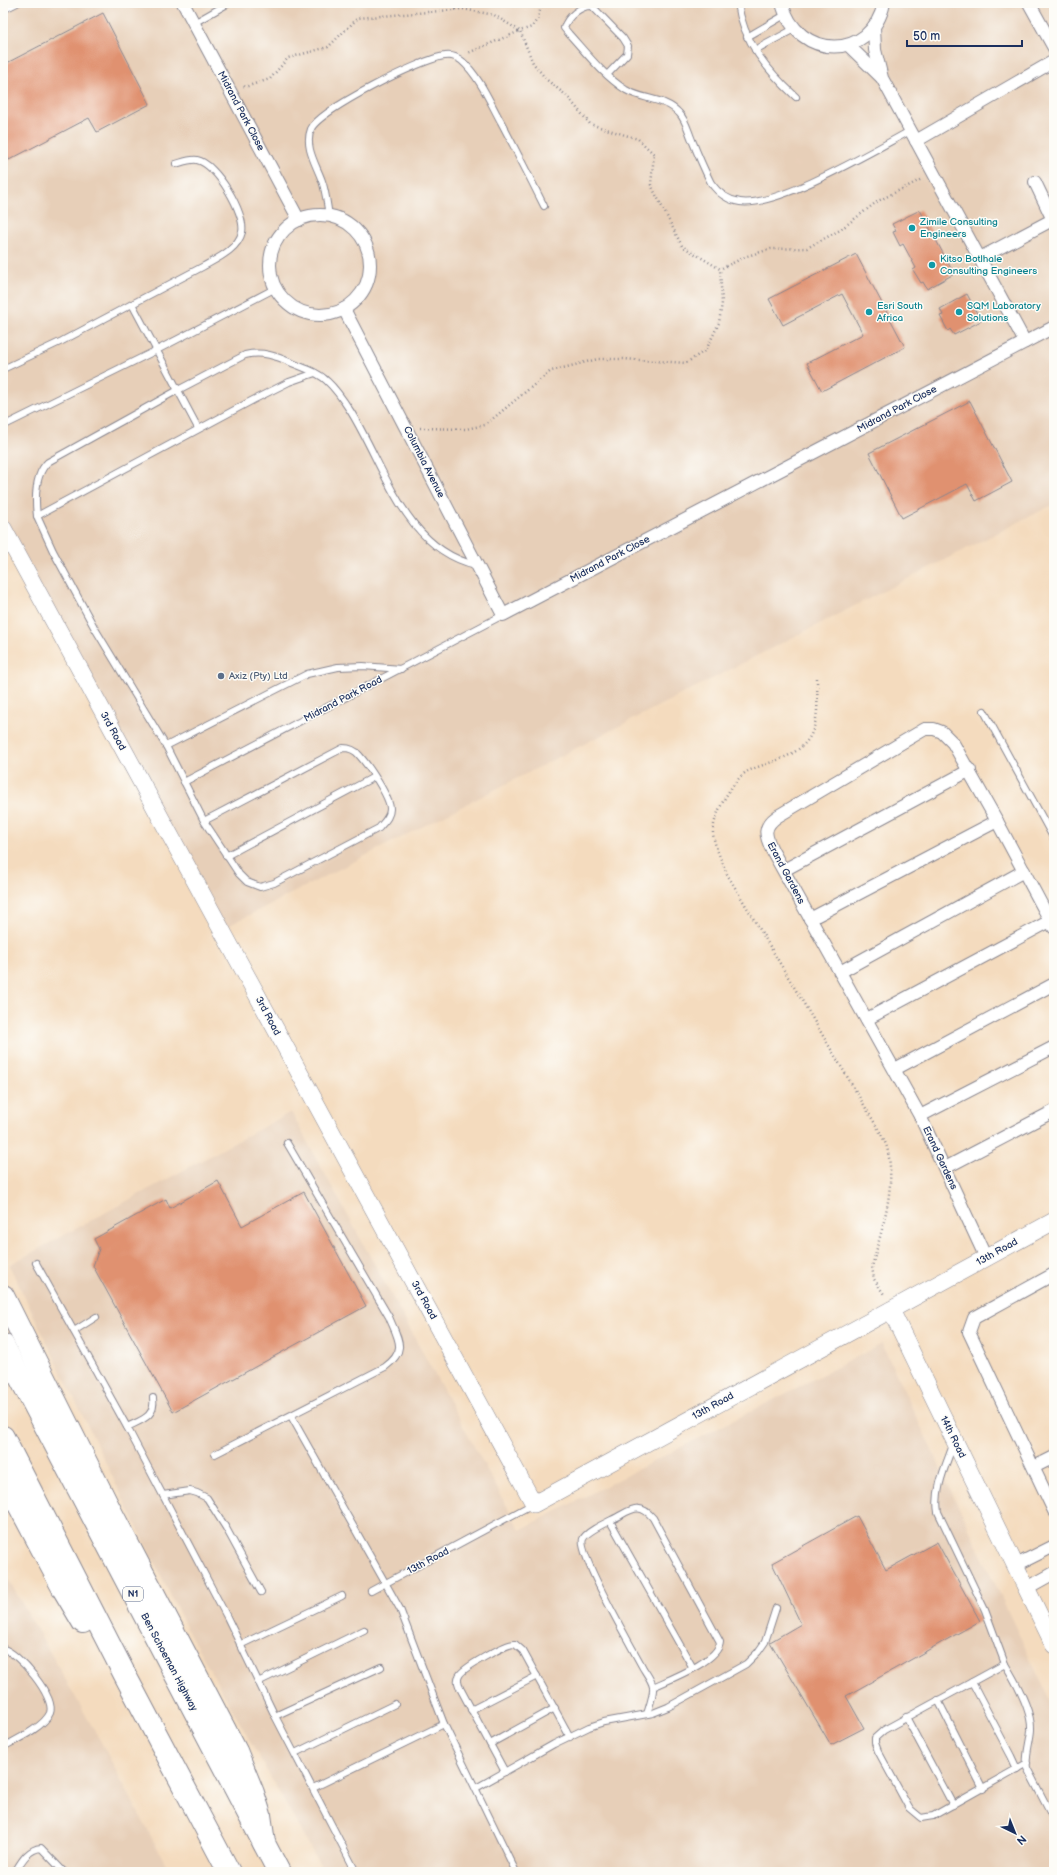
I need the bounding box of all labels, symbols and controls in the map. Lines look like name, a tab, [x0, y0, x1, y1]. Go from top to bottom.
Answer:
scale bar	[907, 22, 1022, 48]
text: 50 m	[913, 29, 940, 44]
street label: Midrand Park Close	[215, 69, 267, 153]
place label: Zimile Consulting Engineers	[919, 216, 998, 240]
marker: Zimile Consulting Engineers	[907, 223, 917, 233]
place label: Kitso Botlhale Consulting Engineers	[940, 253, 1037, 277]
marker: Kitso Botlhale Consulting Engineers	[927, 260, 937, 270]
place label: Esri South Africa	[877, 300, 923, 324]
place label: SQM Laboratory Solutions	[967, 300, 1041, 324]
marker: Esri South Africa	[864, 307, 874, 317]
marker: SQM Laboratory Solutions	[954, 307, 964, 317]
street label: Midrand Park Close	[855, 383, 939, 435]
street label: Columbia Avenue	[401, 424, 447, 500]
street label: Midrand Park Close	[568, 533, 652, 585]
place label: Axiz (Pty) Ltd	[229, 670, 288, 682]
marker: Axiz (Pty) Ltd	[216, 671, 226, 681]
street label: Midrand Park Road	[302, 673, 384, 725]
street label: 3rd Road	[98, 710, 129, 753]
street label: Erand Gardens	[765, 840, 807, 906]
street label: 3rd Road	[253, 995, 283, 1038]
street label: Erand Gardens	[920, 1124, 960, 1192]
street label: 13th Road	[974, 1236, 1020, 1268]
street label: 3rd Road	[409, 1279, 440, 1322]
street label: 13th Road	[690, 1390, 736, 1422]
street label: 14th Road	[938, 1414, 968, 1460]
street label: 13th Road	[405, 1545, 451, 1577]
road number: N1	[123, 1587, 143, 1601]
street label: Ben Schoeman Highway	[138, 1611, 200, 1714]
north arrow	[995, 1813, 1035, 1853]
text: N	[1014, 1832, 1029, 1848]

